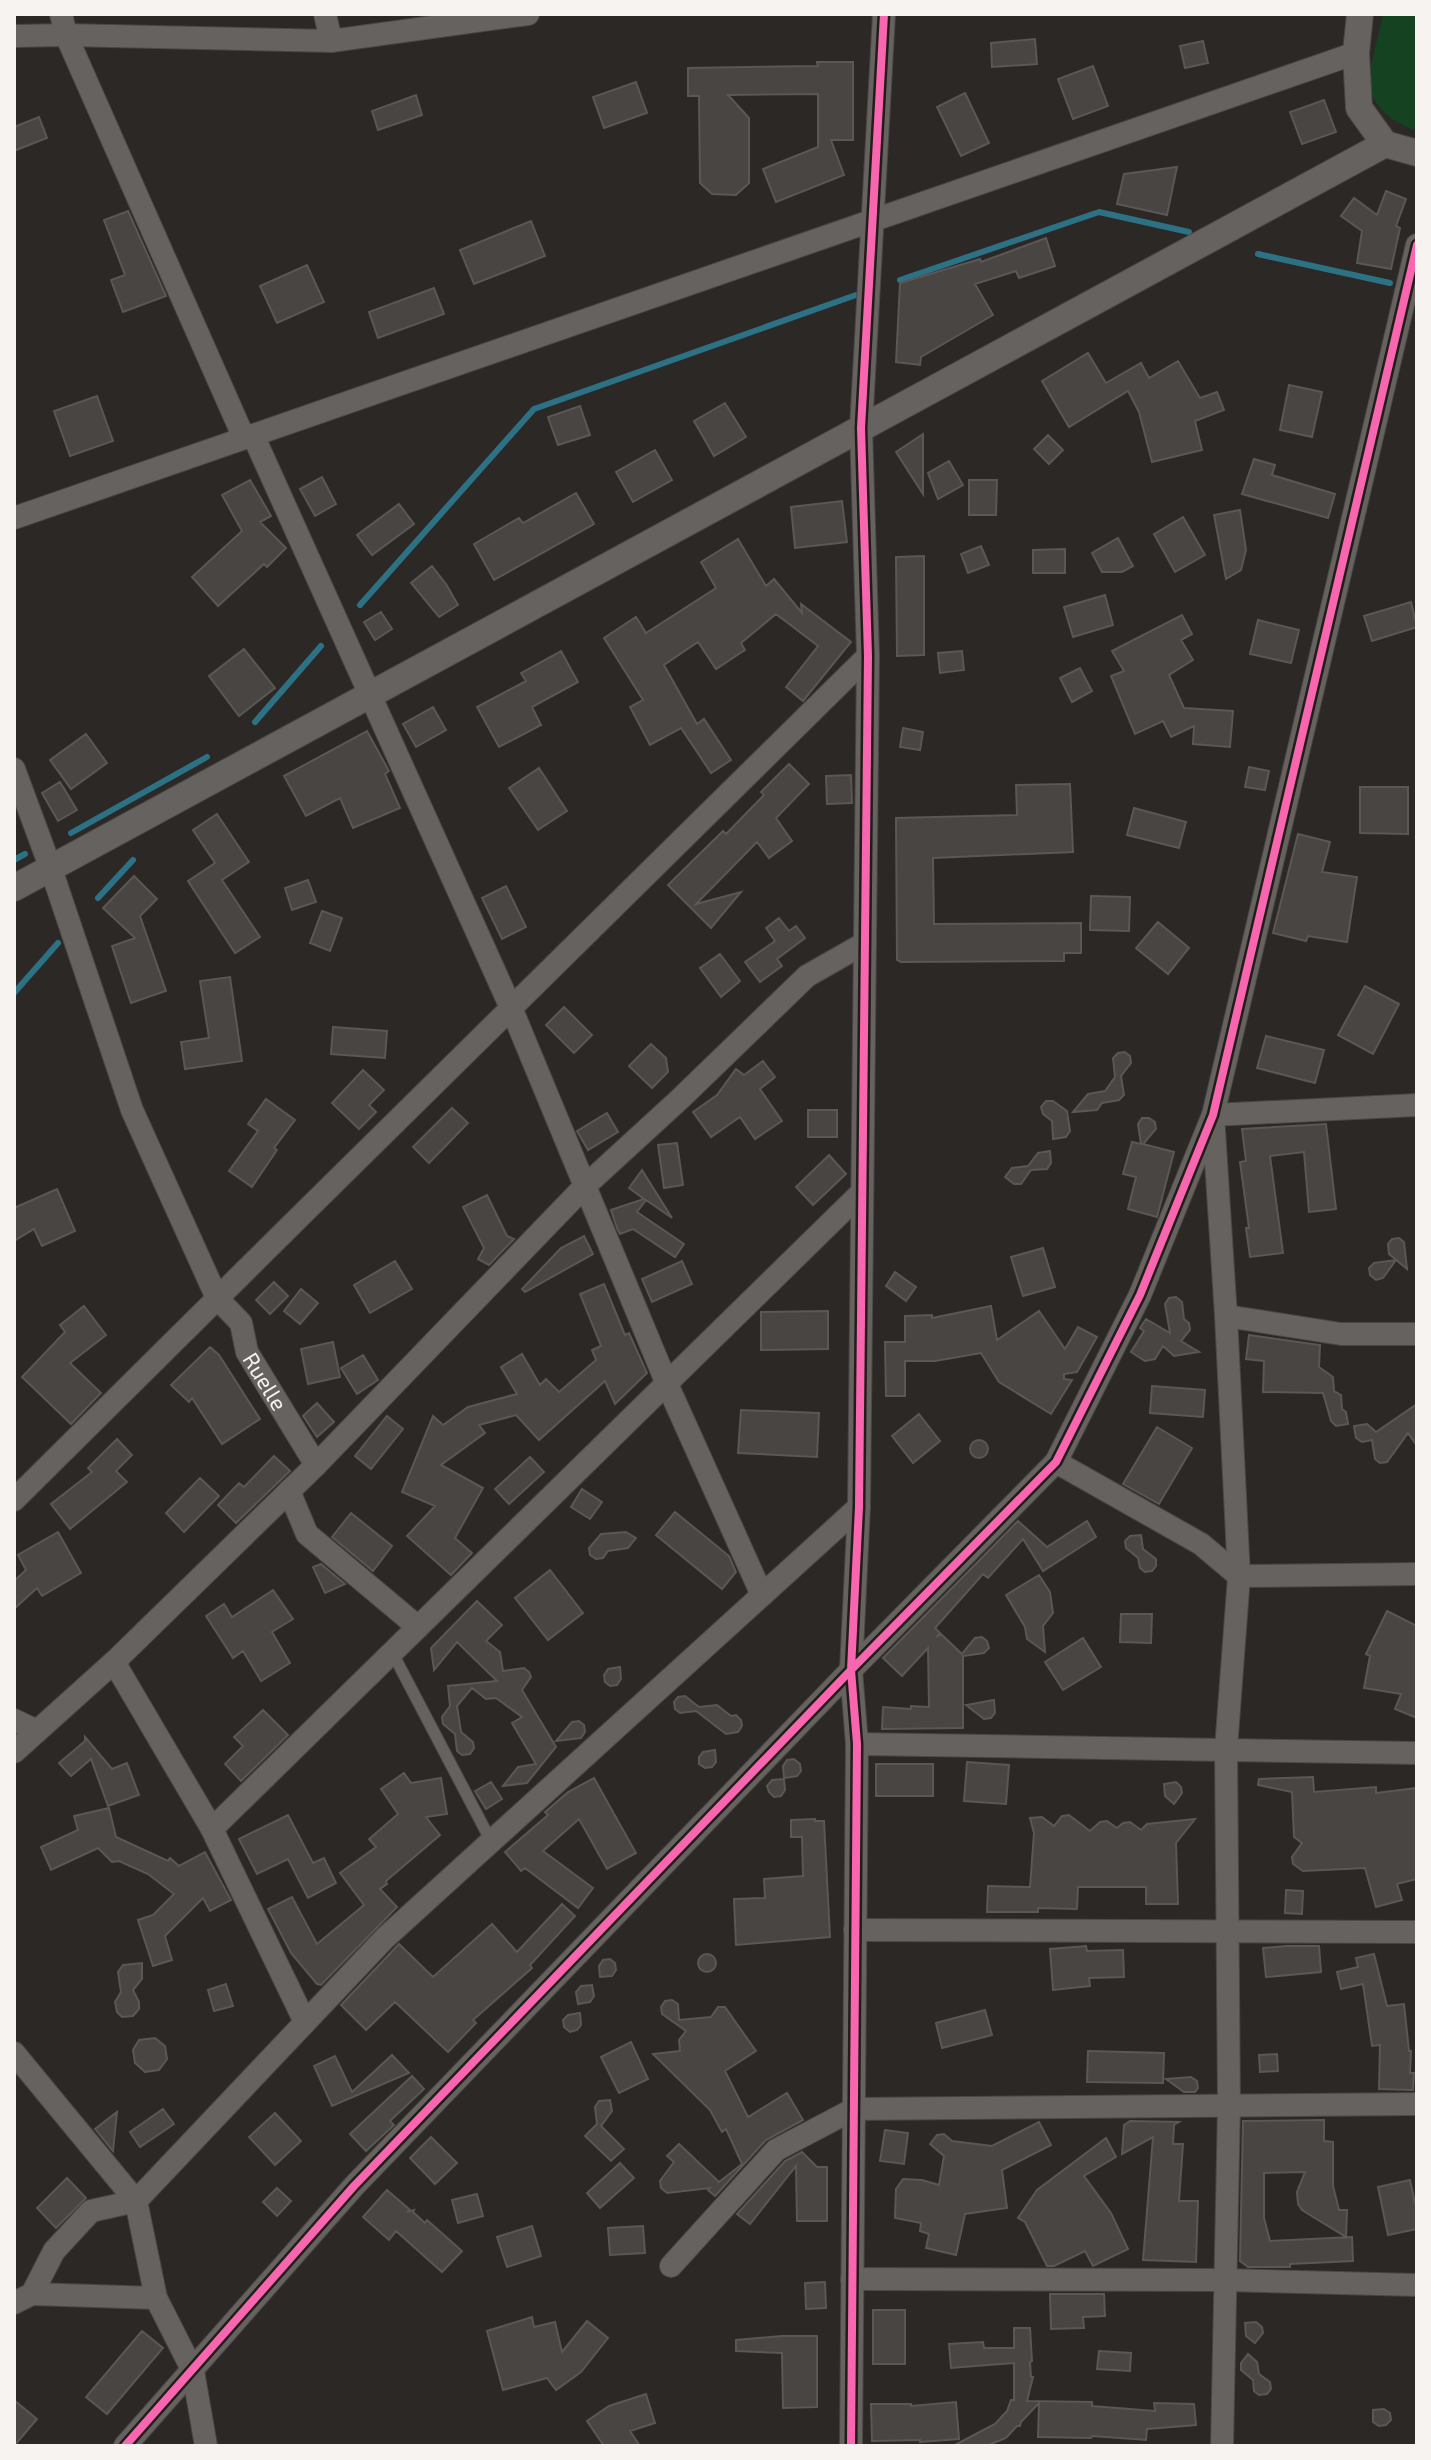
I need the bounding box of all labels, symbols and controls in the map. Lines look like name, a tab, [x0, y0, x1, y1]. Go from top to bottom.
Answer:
street label: Ruelle	[238, 1347, 293, 1415]

